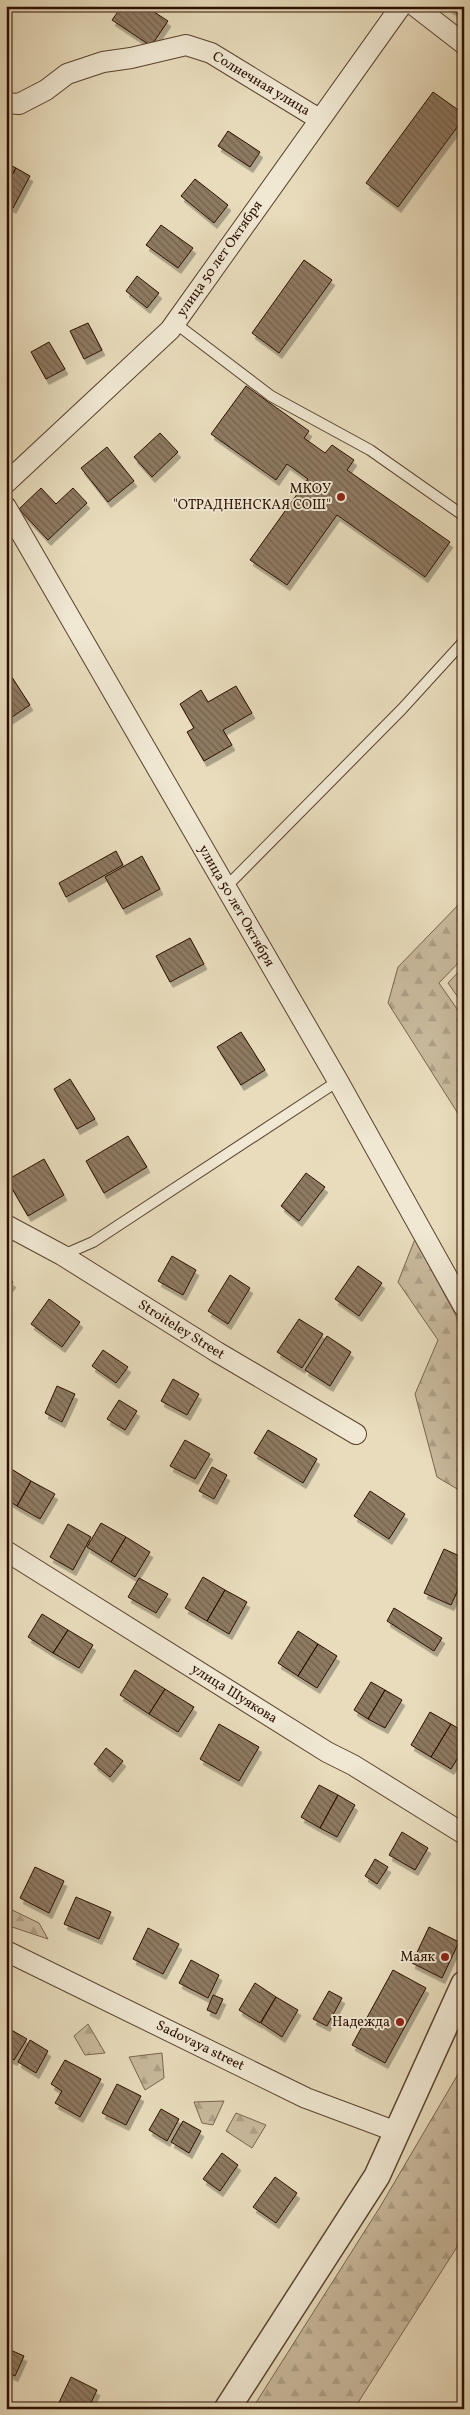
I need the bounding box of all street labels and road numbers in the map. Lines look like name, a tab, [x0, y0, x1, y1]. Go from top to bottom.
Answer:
street label: Солнечная улица	[209, 47, 314, 121]
street label: улица 50 лет Октября	[173, 197, 267, 321]
street label: улица 50 лет Октября	[193, 841, 279, 971]
street label: Stroiteley Street	[134, 1296, 228, 1364]
street label: улица Шуякова	[187, 1660, 281, 1728]
street label: Sadovaya street	[153, 2016, 247, 2076]

